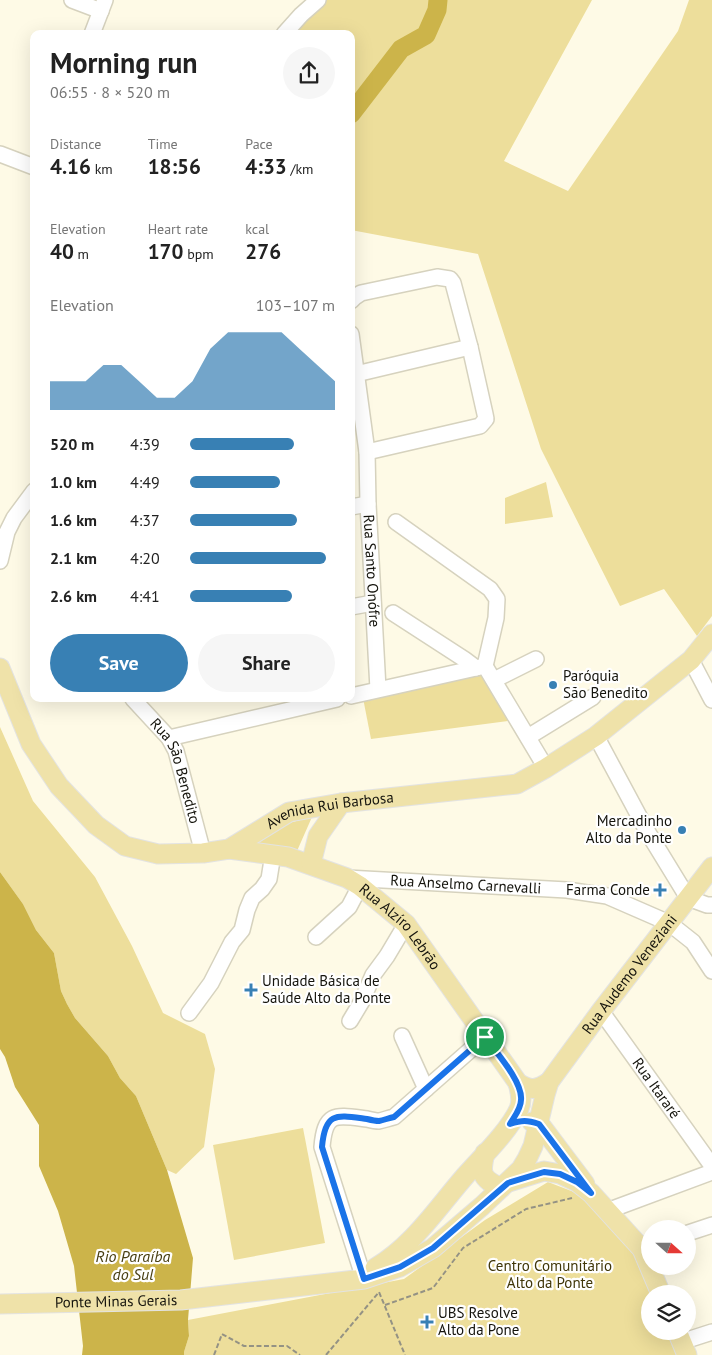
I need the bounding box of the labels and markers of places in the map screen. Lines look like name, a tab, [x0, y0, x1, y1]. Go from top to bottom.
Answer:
place label: Paróquia São Benedito	[563, 666, 648, 702]
marker: Paróquia São Benedito	[547, 679, 559, 691]
place label: Mercadinho Alto da Ponte	[586, 811, 672, 847]
marker: Mercadinho Alto da Ponte	[676, 824, 688, 836]
place label: Farma Conde	[566, 880, 650, 899]
marker: Farma Conde	[654, 884, 666, 896]
place label: Unidade Básica de Saúde Alto da Ponte	[262, 971, 391, 1007]
marker: Unidade Básica de Saúde Alto da Ponte	[244, 983, 258, 997]
pin	[464, 1016, 506, 1058]
place label: UBS Resolve Alto da Pone	[438, 1303, 519, 1339]
marker: UBS Resolve Alto da Pone	[420, 1315, 434, 1329]

